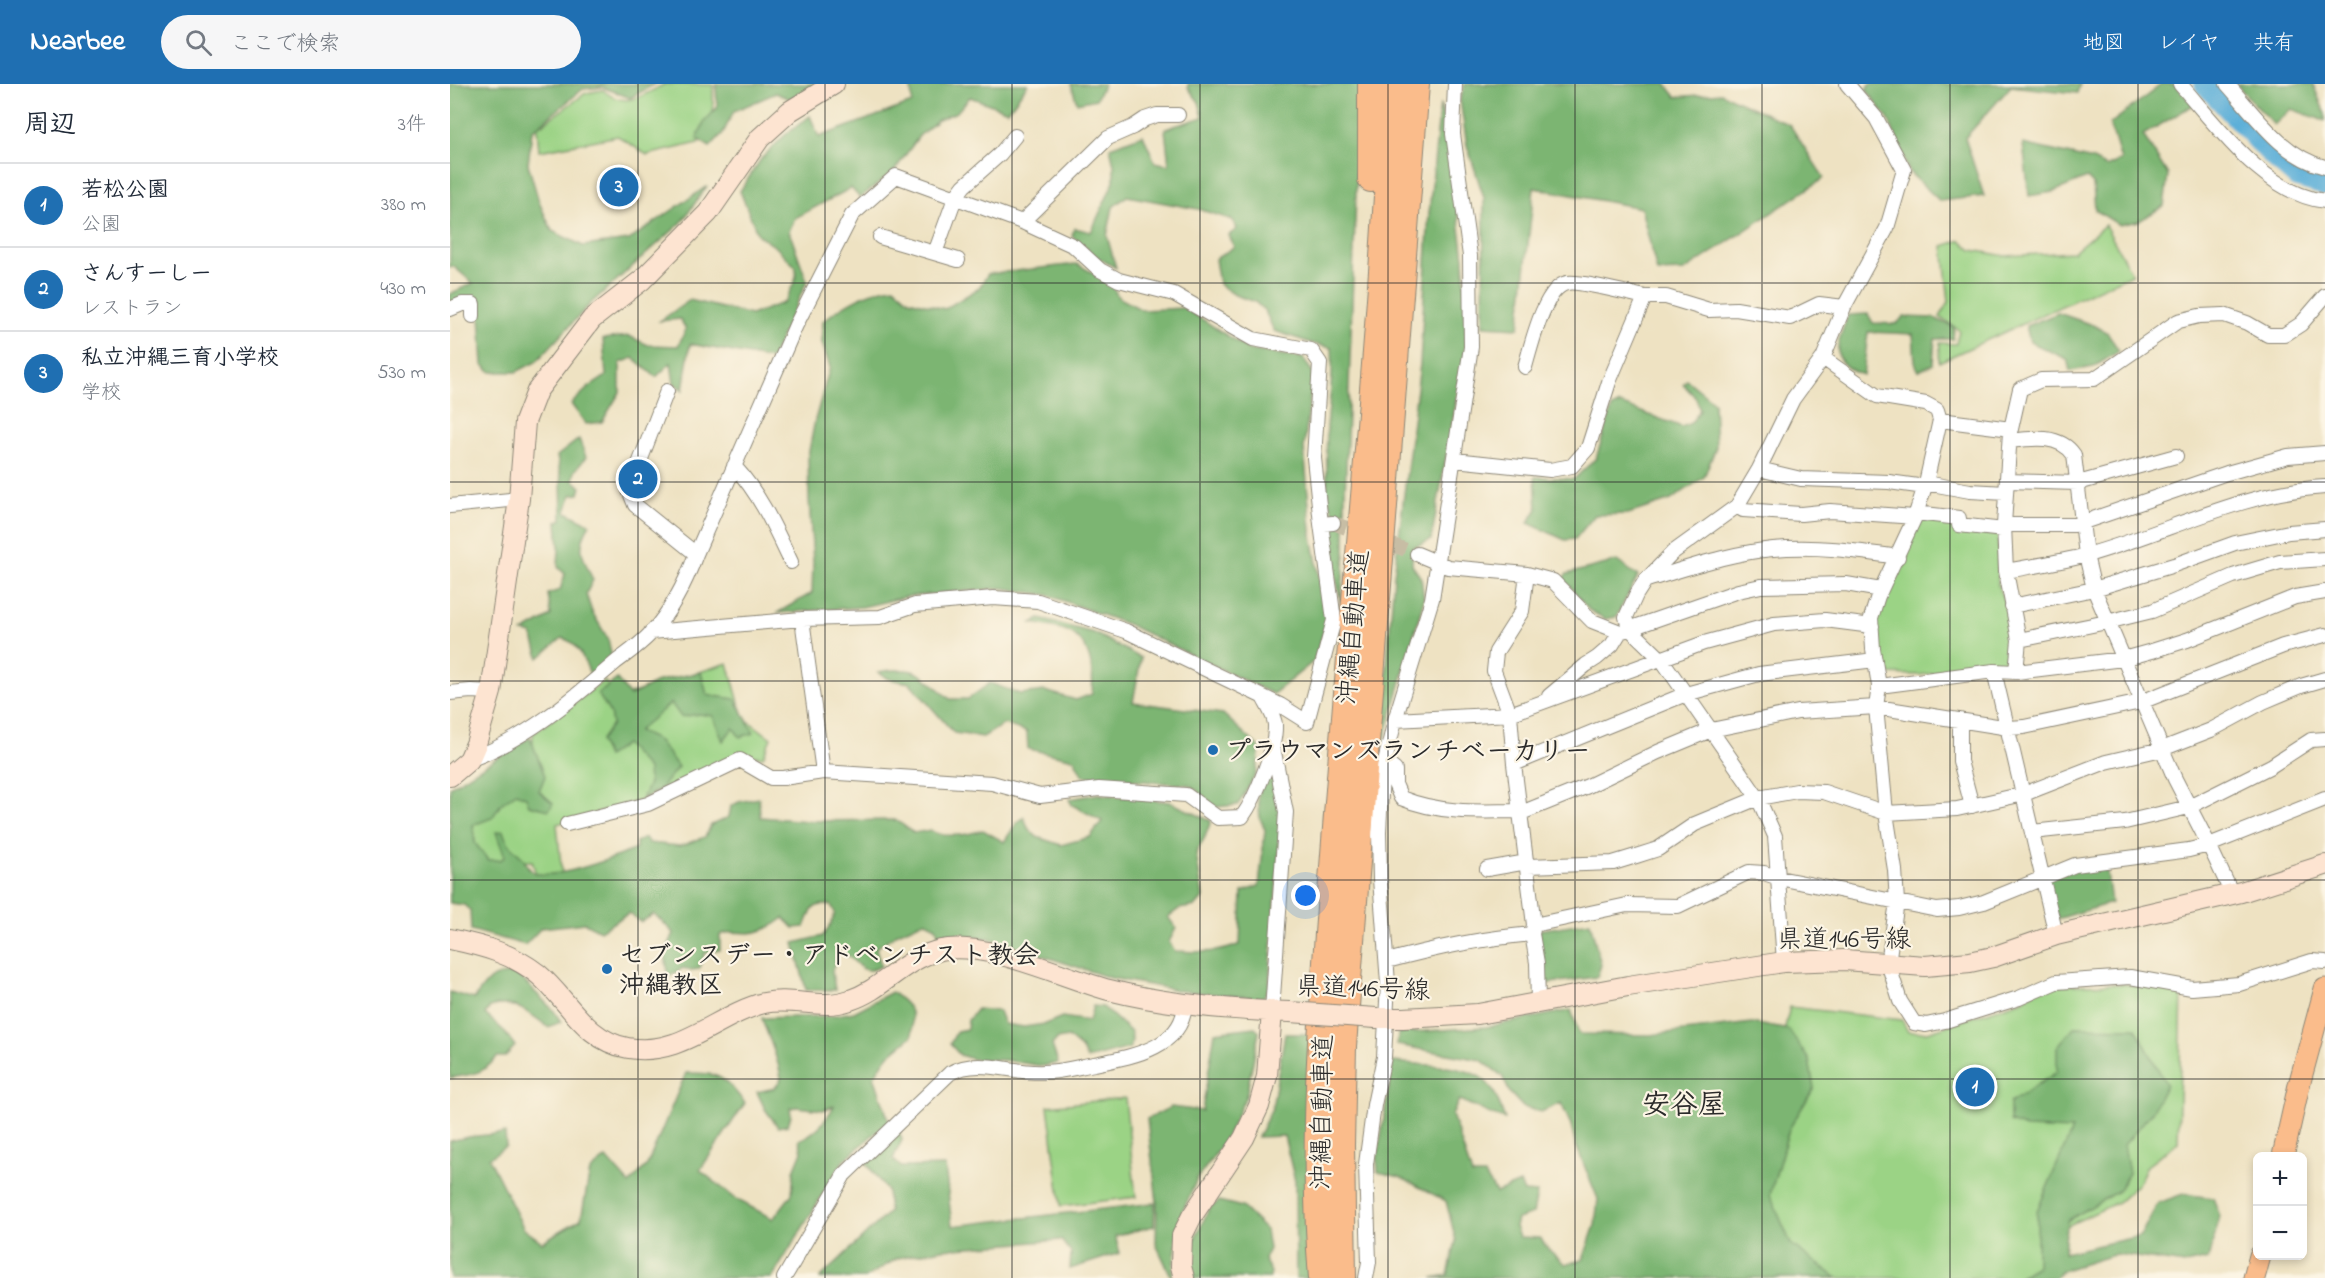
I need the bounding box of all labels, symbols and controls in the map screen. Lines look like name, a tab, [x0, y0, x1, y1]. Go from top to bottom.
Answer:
search box	[161, 15, 581, 69]
text: Nearbee	[30, 22, 125, 63]
icon: search	[182, 26, 215, 59]
text: ここで検索	[230, 29, 340, 61]
text: 地図	[2083, 29, 2125, 59]
text: レイヤ	[2158, 29, 2220, 59]
text: 共有	[2253, 29, 2295, 59]
text: 周辺	[24, 107, 76, 145]
text: 3件	[398, 111, 426, 140]
pin: 3	[600, 164, 638, 210]
text: 若松公園	[81, 175, 169, 207]
text: 1	[40, 191, 47, 220]
text: 380 m	[381, 191, 426, 220]
text: 公園	[81, 211, 121, 240]
text: さんすーしー	[81, 259, 212, 291]
text: 2	[39, 275, 48, 304]
text: 430 m	[380, 275, 426, 304]
text: レストラン	[81, 295, 183, 324]
text: 私立沖縄三育小学校	[81, 343, 279, 375]
text: 3	[39, 359, 48, 388]
text: 530 m	[377, 359, 426, 388]
text: 学校	[81, 379, 121, 408]
pin: 2	[618, 456, 657, 502]
street label: 沖縄自動車道	[1329, 548, 1381, 707]
place label: プラウマンズランチベーカリー	[1225, 734, 1591, 772]
marker: プラウマンズランチベーカリー	[1206, 743, 1220, 757]
your location	[1291, 881, 1320, 910]
street label: 県道146号線	[1777, 922, 1911, 960]
place label: セブンスデー・アドベンチスト教会 沖縄教区	[619, 938, 1039, 1006]
marker: セブンスデー・アドベンチスト教会 沖縄教区	[600, 962, 614, 976]
street label: 県道146号線	[1295, 969, 1431, 1011]
street label: 沖縄自動車道	[1304, 1034, 1344, 1190]
pin: 1	[1956, 1064, 1994, 1110]
district label: 安谷屋	[1642, 1086, 1726, 1127]
map controls	[2253, 1152, 2307, 1260]
button: +	[2253, 1152, 2307, 1206]
button: −	[2253, 1206, 2307, 1260]

